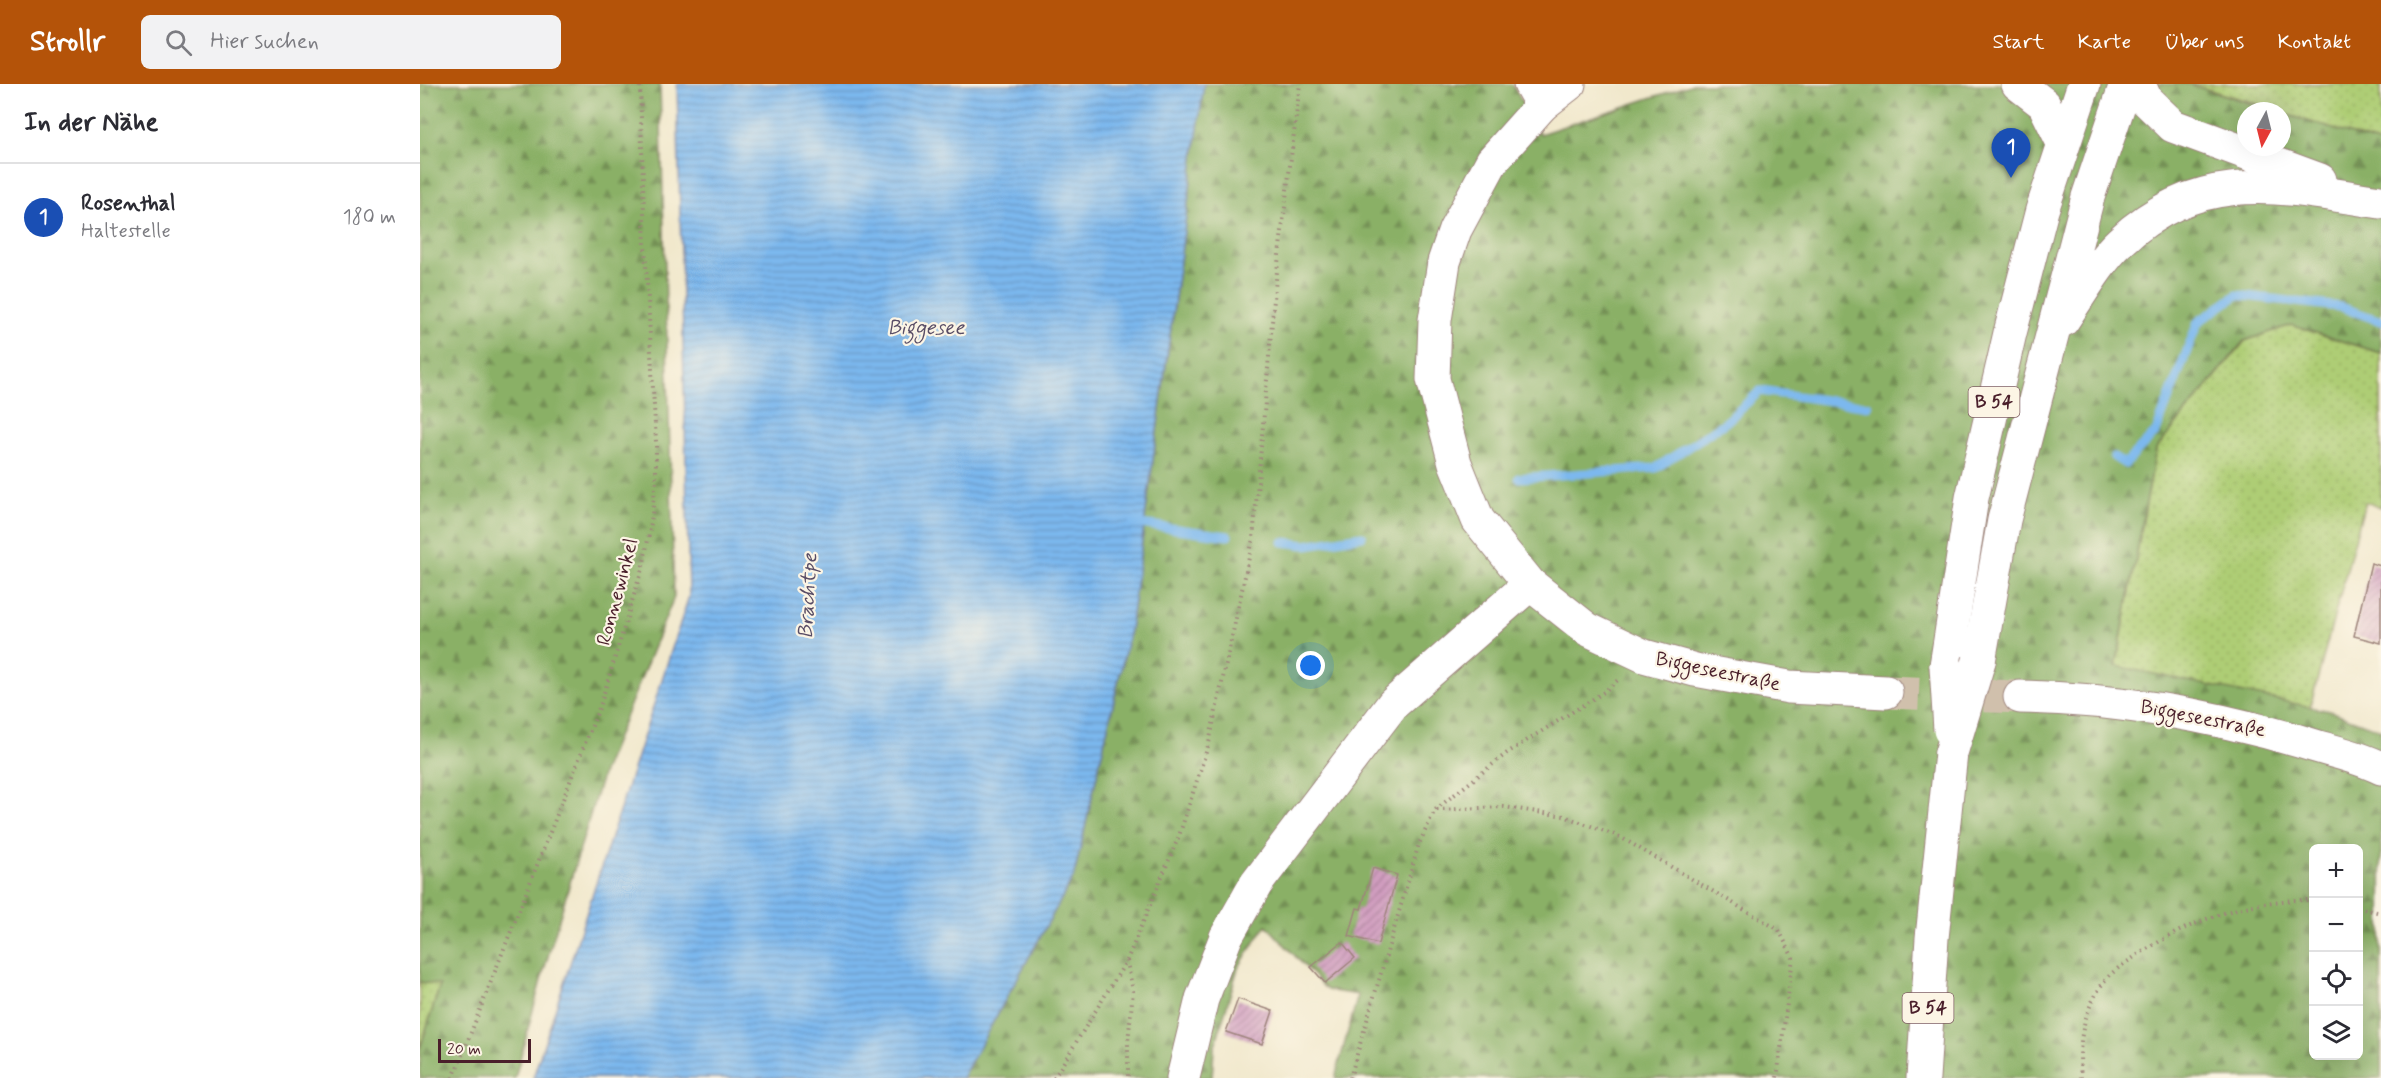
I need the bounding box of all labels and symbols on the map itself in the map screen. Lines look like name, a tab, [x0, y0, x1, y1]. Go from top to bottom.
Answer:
north arrow	[2237, 102, 2291, 156]
pin: 1	[1992, 128, 2030, 178]
water label: Biggesee	[887, 314, 965, 344]
road number: B 54	[1968, 387, 2020, 417]
street label: Ronnewinkel	[591, 535, 645, 649]
water label: Brachtpe	[792, 552, 824, 639]
street label: Biggeseestraße	[1653, 646, 1783, 700]
your location	[1296, 651, 1325, 680]
street label: Biggeseestraße	[2138, 694, 2268, 746]
road number: B 54	[1902, 993, 1954, 1023]
scale bar	[438, 1036, 531, 1064]

